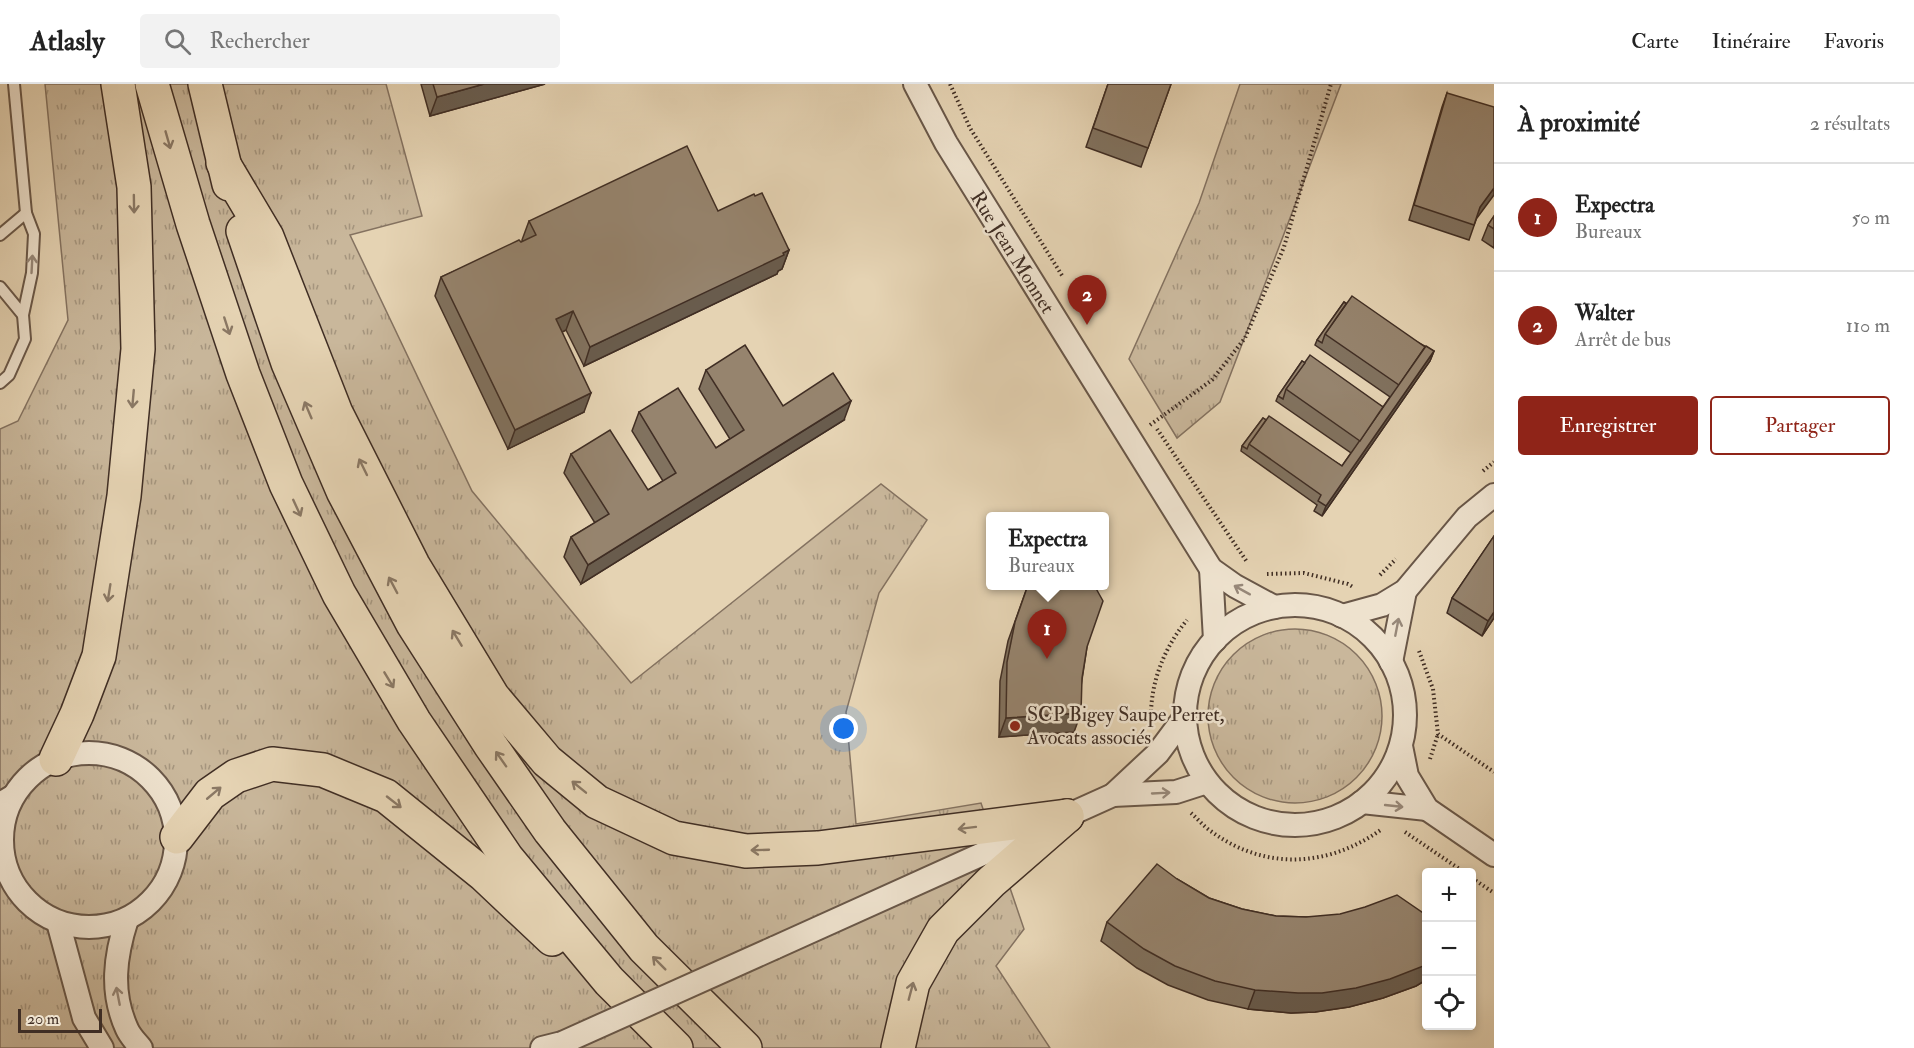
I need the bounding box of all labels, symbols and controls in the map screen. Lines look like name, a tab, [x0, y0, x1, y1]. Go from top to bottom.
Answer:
search box	[140, 14, 560, 68]
text: Atlasly	[30, 24, 104, 59]
icon: search	[161, 25, 194, 58]
text: Rechercher	[209, 27, 310, 55]
text: Carte	[1631, 28, 1679, 55]
text: Itinéraire	[1712, 28, 1790, 55]
text: Favoris	[1823, 28, 1884, 55]
text: À proximité	[1518, 107, 1640, 139]
text: 2 résultats	[1810, 111, 1890, 136]
one-way arrow	[163, 130, 174, 149]
street label: Rue Jean Monnet	[965, 186, 1061, 319]
text: Expectra	[1575, 191, 1654, 219]
one-way arrow	[128, 194, 140, 214]
text: 1	[1534, 205, 1541, 230]
text: 50 m	[1851, 205, 1890, 230]
text: Bureaux	[1575, 219, 1642, 244]
one-way arrow	[27, 254, 38, 274]
pin: 2	[1068, 276, 1106, 325]
text: Walter	[1575, 299, 1635, 327]
text: 2	[1532, 313, 1543, 338]
text: 110 m	[1846, 313, 1890, 338]
one-way arrow	[222, 316, 233, 335]
text: Arrêt de bus	[1575, 327, 1671, 352]
one-way arrow	[127, 389, 138, 409]
button: Enregistrer	[1518, 396, 1698, 455]
button: Partager	[1710, 396, 1890, 455]
one-way arrow	[302, 401, 313, 419]
one-way arrow	[357, 458, 369, 476]
one-way arrow	[292, 498, 304, 516]
popup	[986, 512, 1109, 590]
text: Expectra	[1008, 525, 1087, 553]
text: Bureaux	[1008, 553, 1075, 578]
one-way arrow	[387, 577, 398, 595]
one-way arrow	[104, 582, 115, 602]
one-way arrow	[1234, 583, 1251, 595]
pin: 1	[1028, 610, 1066, 659]
one-way arrow	[1392, 617, 1404, 636]
one-way arrow	[450, 630, 462, 647]
one-way arrow	[384, 671, 396, 688]
place label: SCP Bigey Saupe Perret, Avocats associés	[1026, 702, 1225, 750]
your location	[829, 714, 858, 743]
marker: SCP Bigey Saupe Perret, Avocats associés	[1008, 719, 1022, 733]
one-way arrow	[495, 752, 507, 768]
one-way arrow	[571, 781, 587, 794]
one-way arrow	[206, 786, 222, 799]
one-way arrow	[1150, 787, 1170, 798]
one-way arrow	[385, 795, 401, 808]
one-way arrow	[1384, 801, 1404, 812]
one-way arrow	[958, 823, 978, 834]
one-way arrow	[750, 845, 770, 856]
map controls	[1422, 868, 1476, 1030]
button: +	[1422, 868, 1476, 922]
button: −	[1422, 922, 1476, 976]
one-way arrow	[652, 955, 666, 970]
button: locate	[1422, 976, 1476, 1030]
one-way arrow	[906, 982, 918, 1001]
one-way arrow	[112, 987, 123, 1006]
scale bar	[18, 1006, 102, 1034]
text: 20 m	[27, 1009, 59, 1029]

